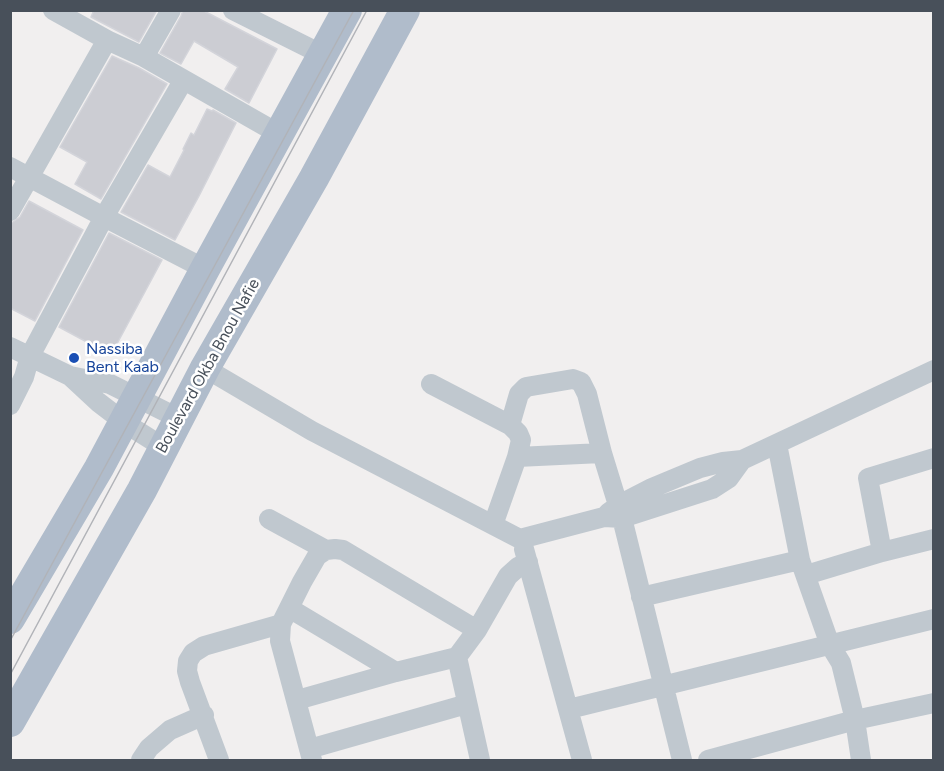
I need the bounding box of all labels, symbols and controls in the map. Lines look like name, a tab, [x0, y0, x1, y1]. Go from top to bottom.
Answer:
street label: Boulevard Okba Bnou Nafie	[152, 275, 264, 457]
place label: Nassiba Bent Kaab	[86, 339, 159, 377]
marker: Nassiba Bent Kaab	[67, 351, 81, 365]

